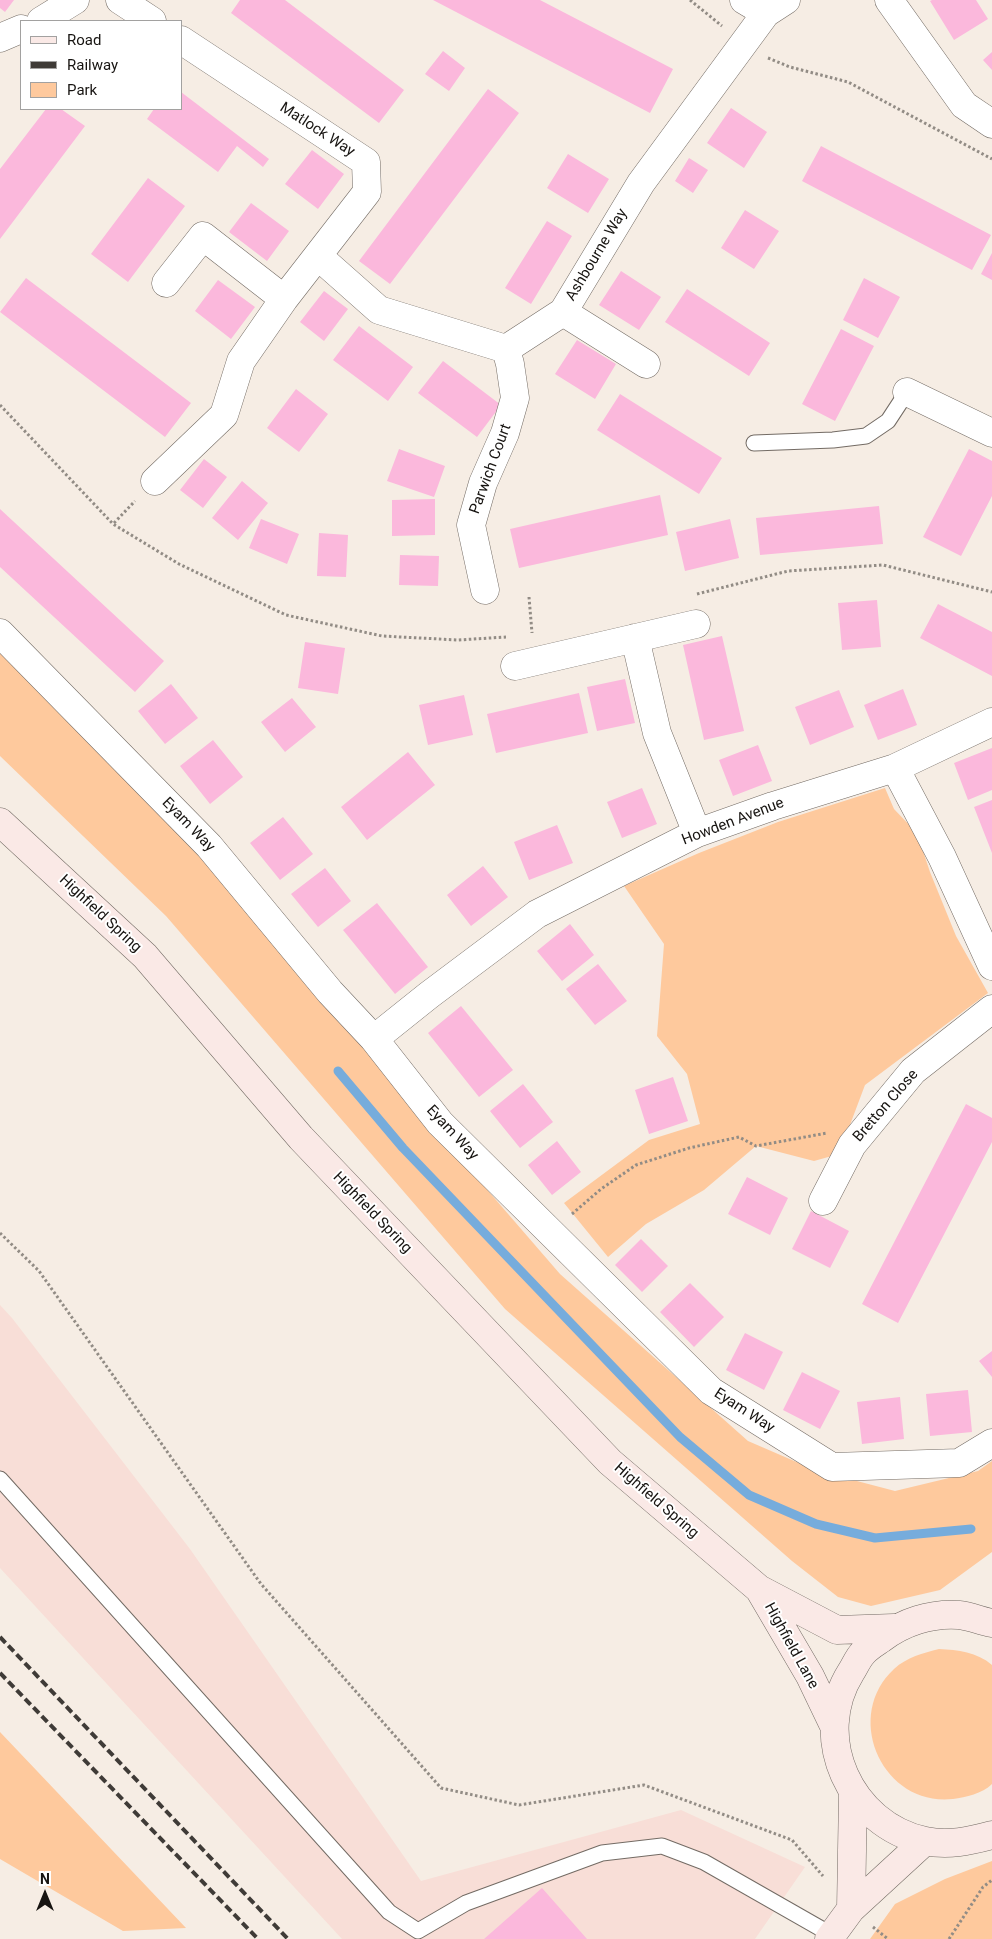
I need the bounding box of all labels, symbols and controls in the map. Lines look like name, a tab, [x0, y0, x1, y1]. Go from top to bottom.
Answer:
legend	[20, 20, 182, 110]
text: Road	[67, 31, 101, 49]
text: Railway	[67, 56, 118, 74]
text: Park	[67, 81, 97, 99]
street label: Matlock Way	[276, 99, 358, 161]
street label: Ashbourne Way	[562, 206, 632, 304]
street label: Parwich Court	[466, 422, 516, 516]
street label: Eyam Way	[158, 794, 218, 856]
street label: Howden Avenue	[679, 794, 787, 850]
street label: Highfield Spring	[55, 871, 145, 957]
street label: Bretton Close	[850, 1066, 922, 1146]
street label: Eyam Way	[422, 1102, 482, 1164]
street label: Highfield Spring	[329, 1169, 415, 1257]
street label: Eyam Way	[710, 1385, 778, 1437]
street label: Highfield Spring	[610, 1459, 702, 1543]
street label: Highfield Lane	[760, 1600, 822, 1692]
north arrow	[20, 1869, 70, 1919]
text: N	[40, 1871, 50, 1887]

